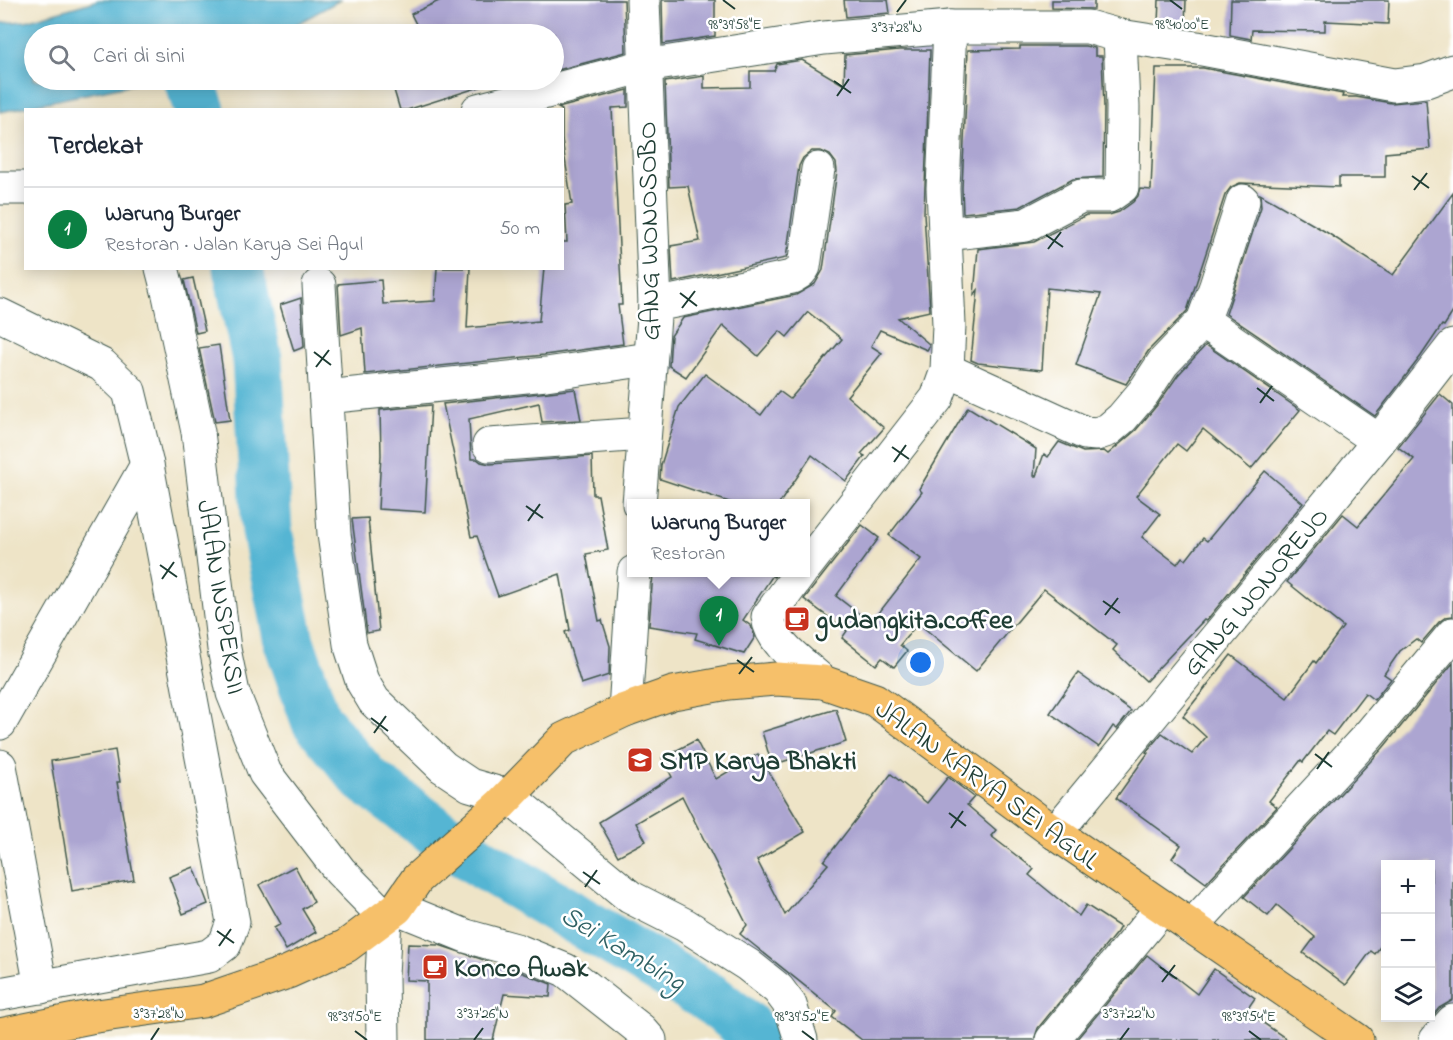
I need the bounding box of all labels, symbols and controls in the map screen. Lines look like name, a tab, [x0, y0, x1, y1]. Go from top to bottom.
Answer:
text: 98°39'58"E	[708, 14, 762, 36]
text: 98°40'00"E	[1155, 14, 1209, 36]
text: 3°37'28"N	[872, 17, 922, 39]
search box	[24, 24, 564, 90]
icon: search	[45, 41, 78, 74]
text: Cari di sini	[93, 41, 185, 73]
street label: GANG WONOSOBO	[629, 121, 672, 341]
text: Terdekat	[48, 128, 143, 166]
text: Warung Burger	[105, 199, 240, 231]
text: 1	[64, 215, 71, 244]
text: 50 m	[499, 215, 540, 244]
text: Restoran · Jalan Karya Sei Agul	[105, 231, 363, 260]
street label: JALAN INSPEKSII	[185, 497, 254, 698]
popup	[627, 499, 810, 577]
street label: GANG WONOREJO	[1174, 499, 1340, 686]
text: Warung Burger	[651, 508, 786, 540]
text: Restoran	[651, 540, 725, 569]
pin: 1	[700, 596, 738, 646]
place label: gudangkita.coffee	[815, 602, 1014, 642]
cafe icon: gudangkita.coffee	[782, 604, 812, 634]
your location	[906, 648, 935, 677]
street label: JALAN KARYA SEI AGUL	[866, 691, 1107, 881]
place label: SMP Karya Bhakti	[660, 743, 857, 782]
school or university icon: SMP Karya Bhakti	[625, 745, 655, 775]
map controls	[1381, 860, 1435, 1022]
button: +	[1381, 860, 1435, 914]
water label: Sei Kambing	[552, 897, 694, 1004]
button: −	[1381, 914, 1435, 968]
place label: Konco Awak	[454, 950, 589, 989]
cafe icon: Konco Awak	[420, 952, 450, 982]
button: layers	[1381, 968, 1435, 1022]
text: 3°37'28"N	[134, 1003, 184, 1025]
text: 3°37'26"N	[457, 1003, 509, 1025]
text: 3°37'22"N	[1103, 1003, 1155, 1025]
text: 98°39'50"E	[328, 1006, 382, 1028]
text: 98°39'52"E	[774, 1006, 830, 1028]
text: 98°39'54"E	[1222, 1006, 1276, 1028]

